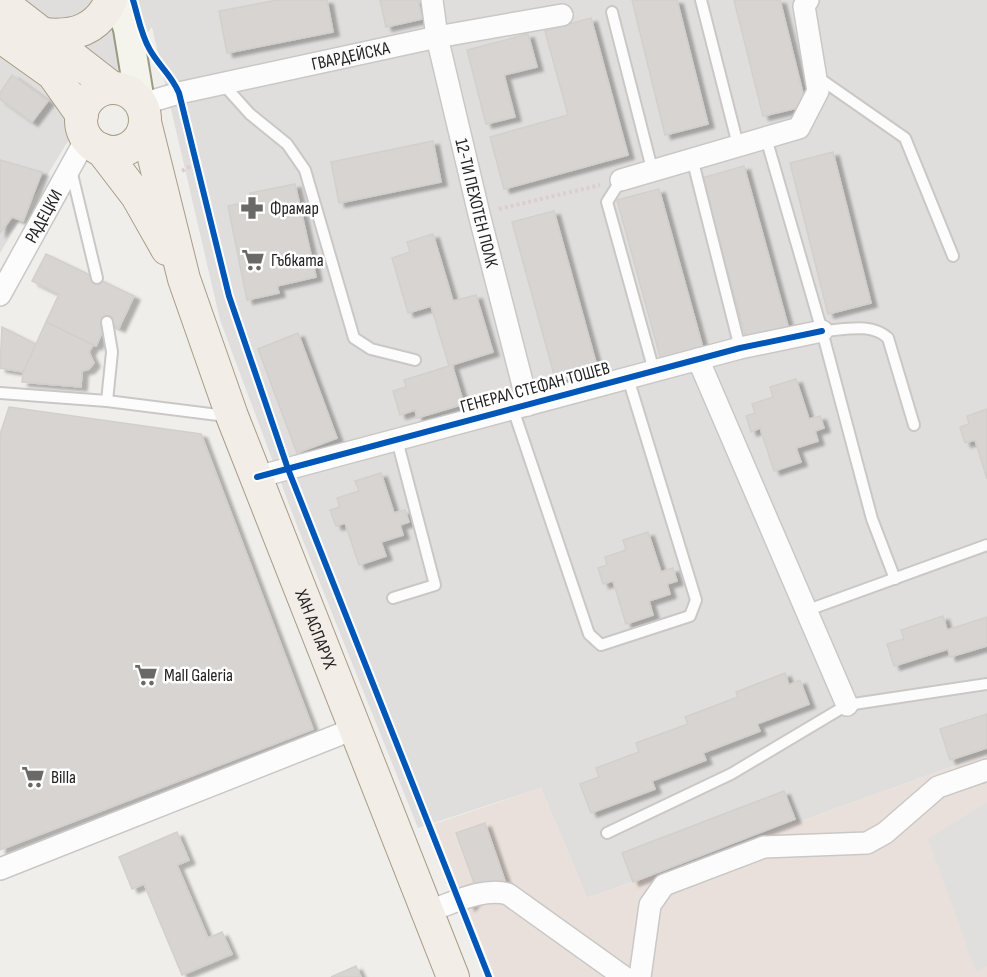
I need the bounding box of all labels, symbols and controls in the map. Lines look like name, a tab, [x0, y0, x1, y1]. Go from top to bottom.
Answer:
street label: ГВАРДЕЙСКА	[310, 38, 392, 75]
street label: 12-ТИ ПЕХОТЕН ПОЛК	[450, 137, 503, 271]
street label: РАДЕЦКИ	[21, 186, 67, 247]
pharmacy icon: Фрамар	[239, 195, 265, 221]
place label: Фрамар	[270, 198, 319, 219]
supermarket icon: Гъбката	[240, 247, 266, 273]
place label: Гъбката	[271, 250, 324, 271]
street label: ГЕНЕРАЛ СТЕФАН ТОШЕВ	[458, 357, 612, 418]
street label: ХАН АСПАРУХ	[290, 586, 341, 672]
supermarket icon: Mall Galeria	[133, 662, 159, 688]
place label: Mall Galeria	[164, 665, 233, 686]
supermarket icon: Billa	[20, 764, 46, 790]
place label: Billa	[51, 767, 76, 788]

